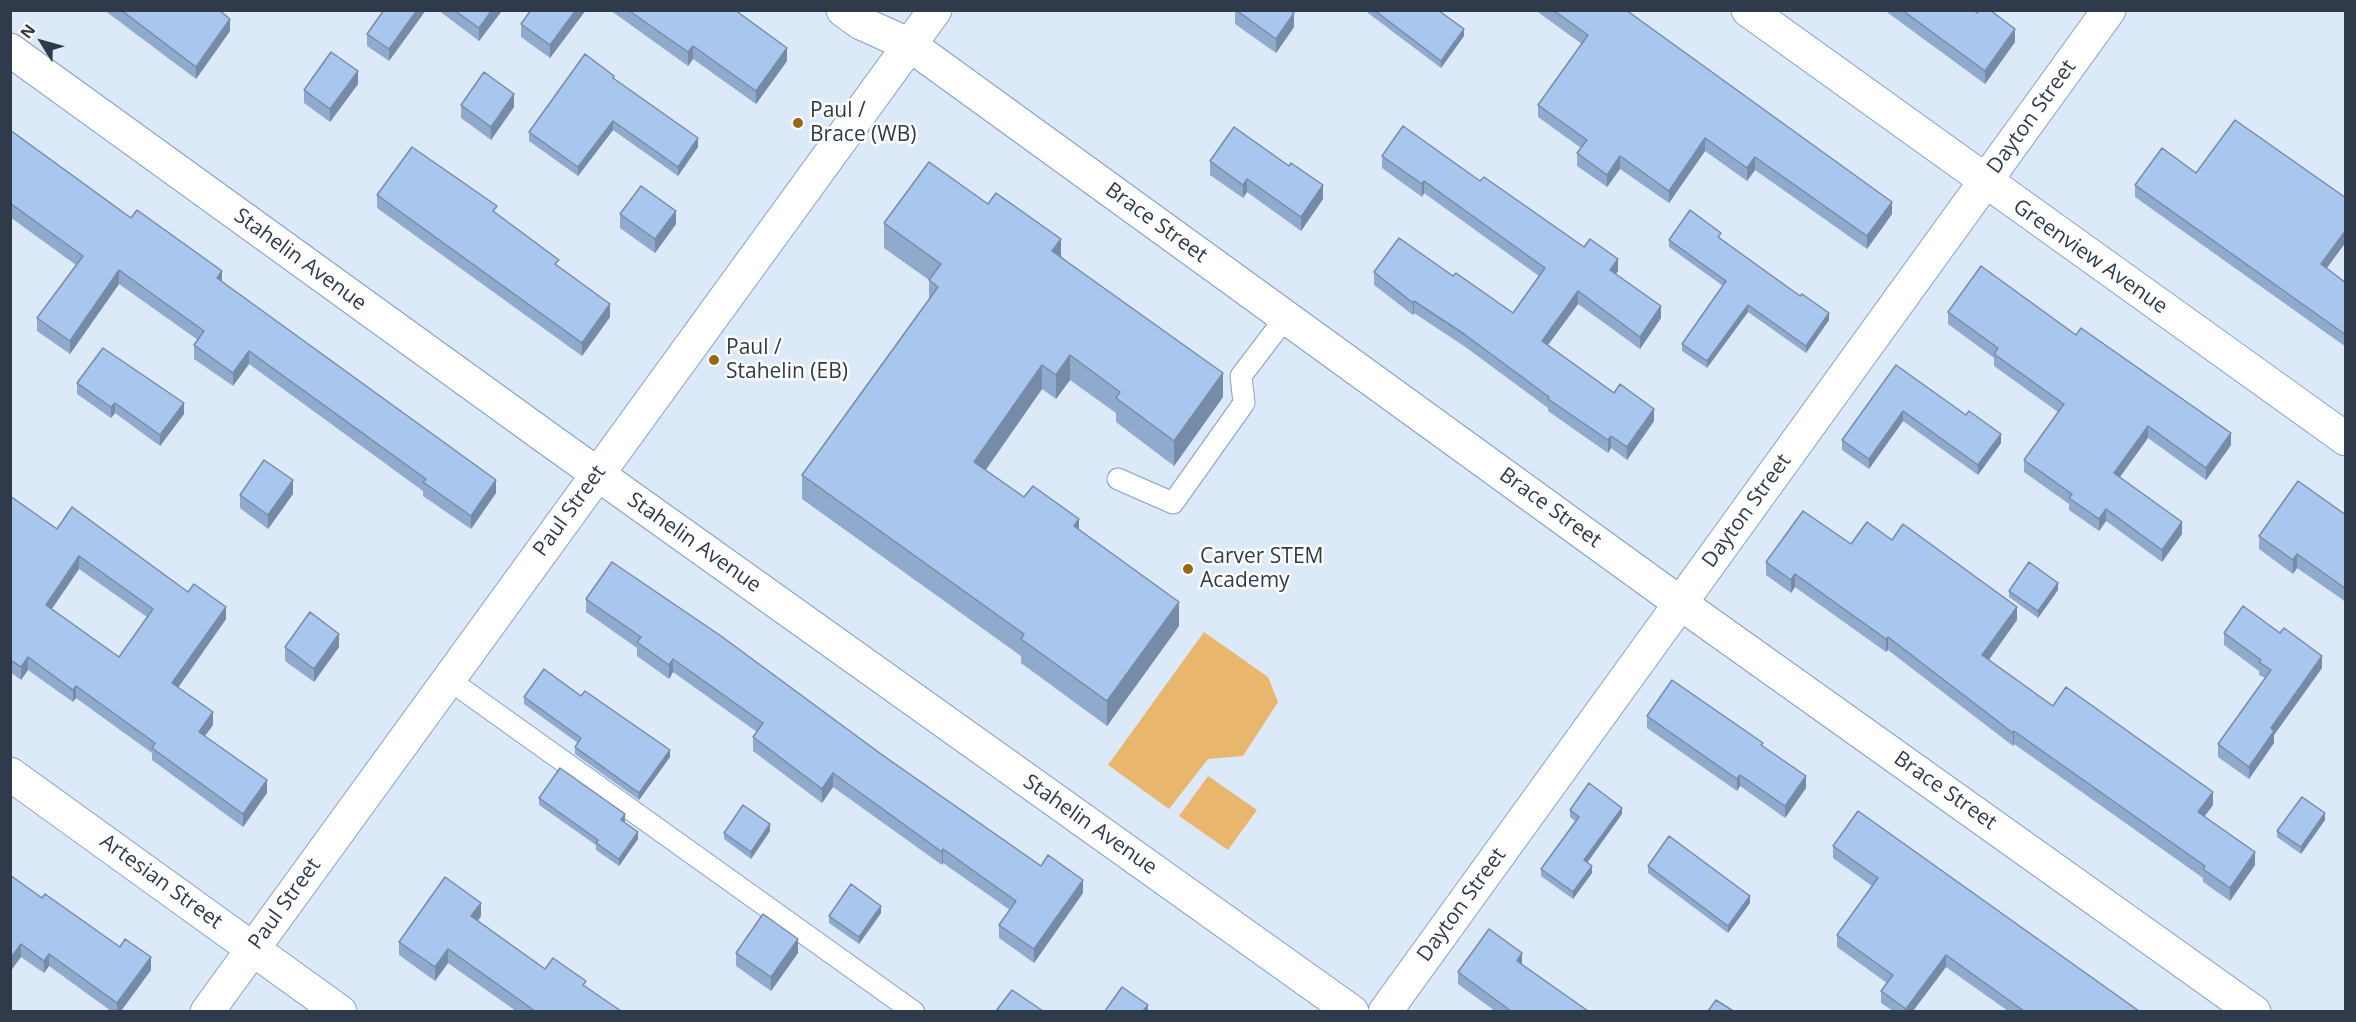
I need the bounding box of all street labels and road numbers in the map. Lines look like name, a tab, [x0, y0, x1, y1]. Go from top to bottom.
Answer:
street label: Dayton Street	[1982, 55, 2082, 179]
street label: Brace Street	[1100, 178, 1212, 268]
street label: Greenview Avenue	[2008, 194, 2172, 320]
street label: Stahelin Avenue	[229, 204, 371, 316]
street label: Dayton Street	[1697, 449, 1797, 573]
street label: Paul Street	[528, 460, 612, 562]
street label: Brace Street	[1494, 463, 1606, 553]
street label: Stahelin Avenue	[622, 488, 766, 598]
street label: Brace Street	[1889, 746, 2001, 836]
street label: Stahelin Avenue	[1018, 770, 1162, 880]
street label: Artesian Street	[95, 829, 227, 935]
street label: Dayton Street	[1412, 843, 1512, 967]
street label: Paul Street	[243, 853, 327, 955]

